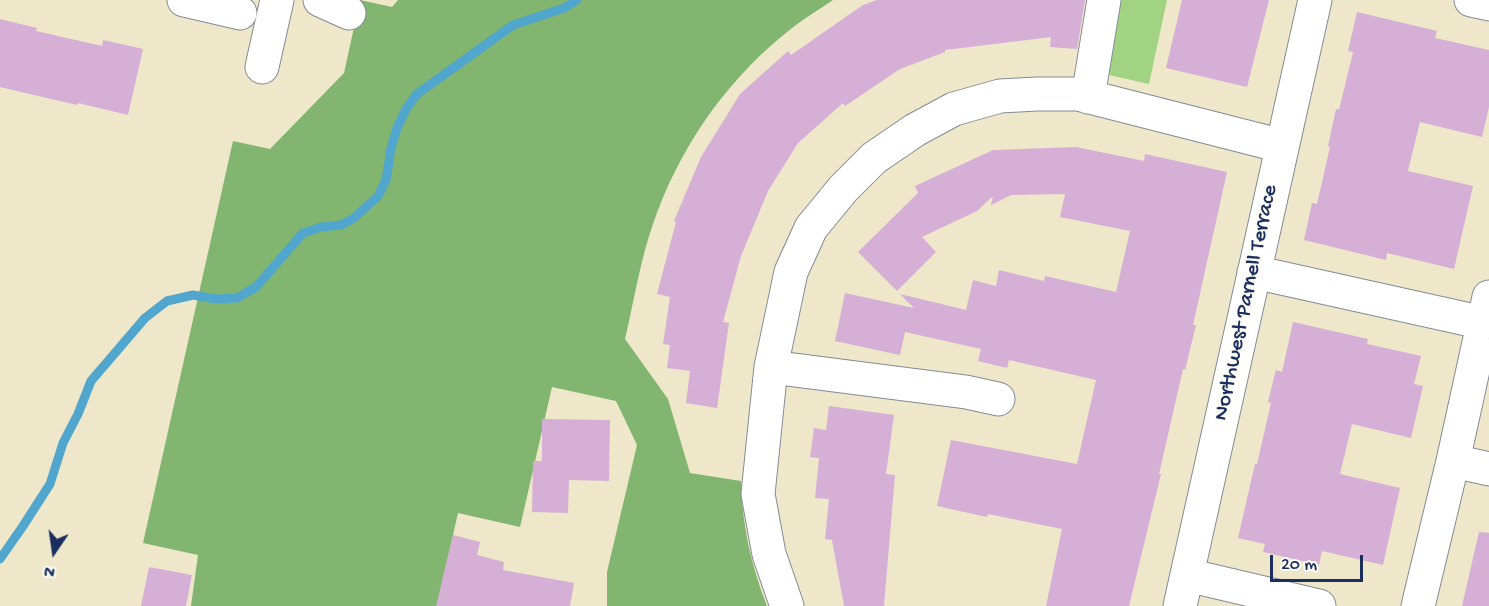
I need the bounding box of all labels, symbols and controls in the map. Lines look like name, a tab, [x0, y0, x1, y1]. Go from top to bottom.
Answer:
street label: Northwest Parnell Terrace	[1209, 183, 1285, 423]
north arrow	[24, 522, 84, 582]
scale bar	[1273, 543, 1366, 581]
text: 20 m	[1281, 555, 1317, 576]
text: N	[43, 560, 57, 580]

